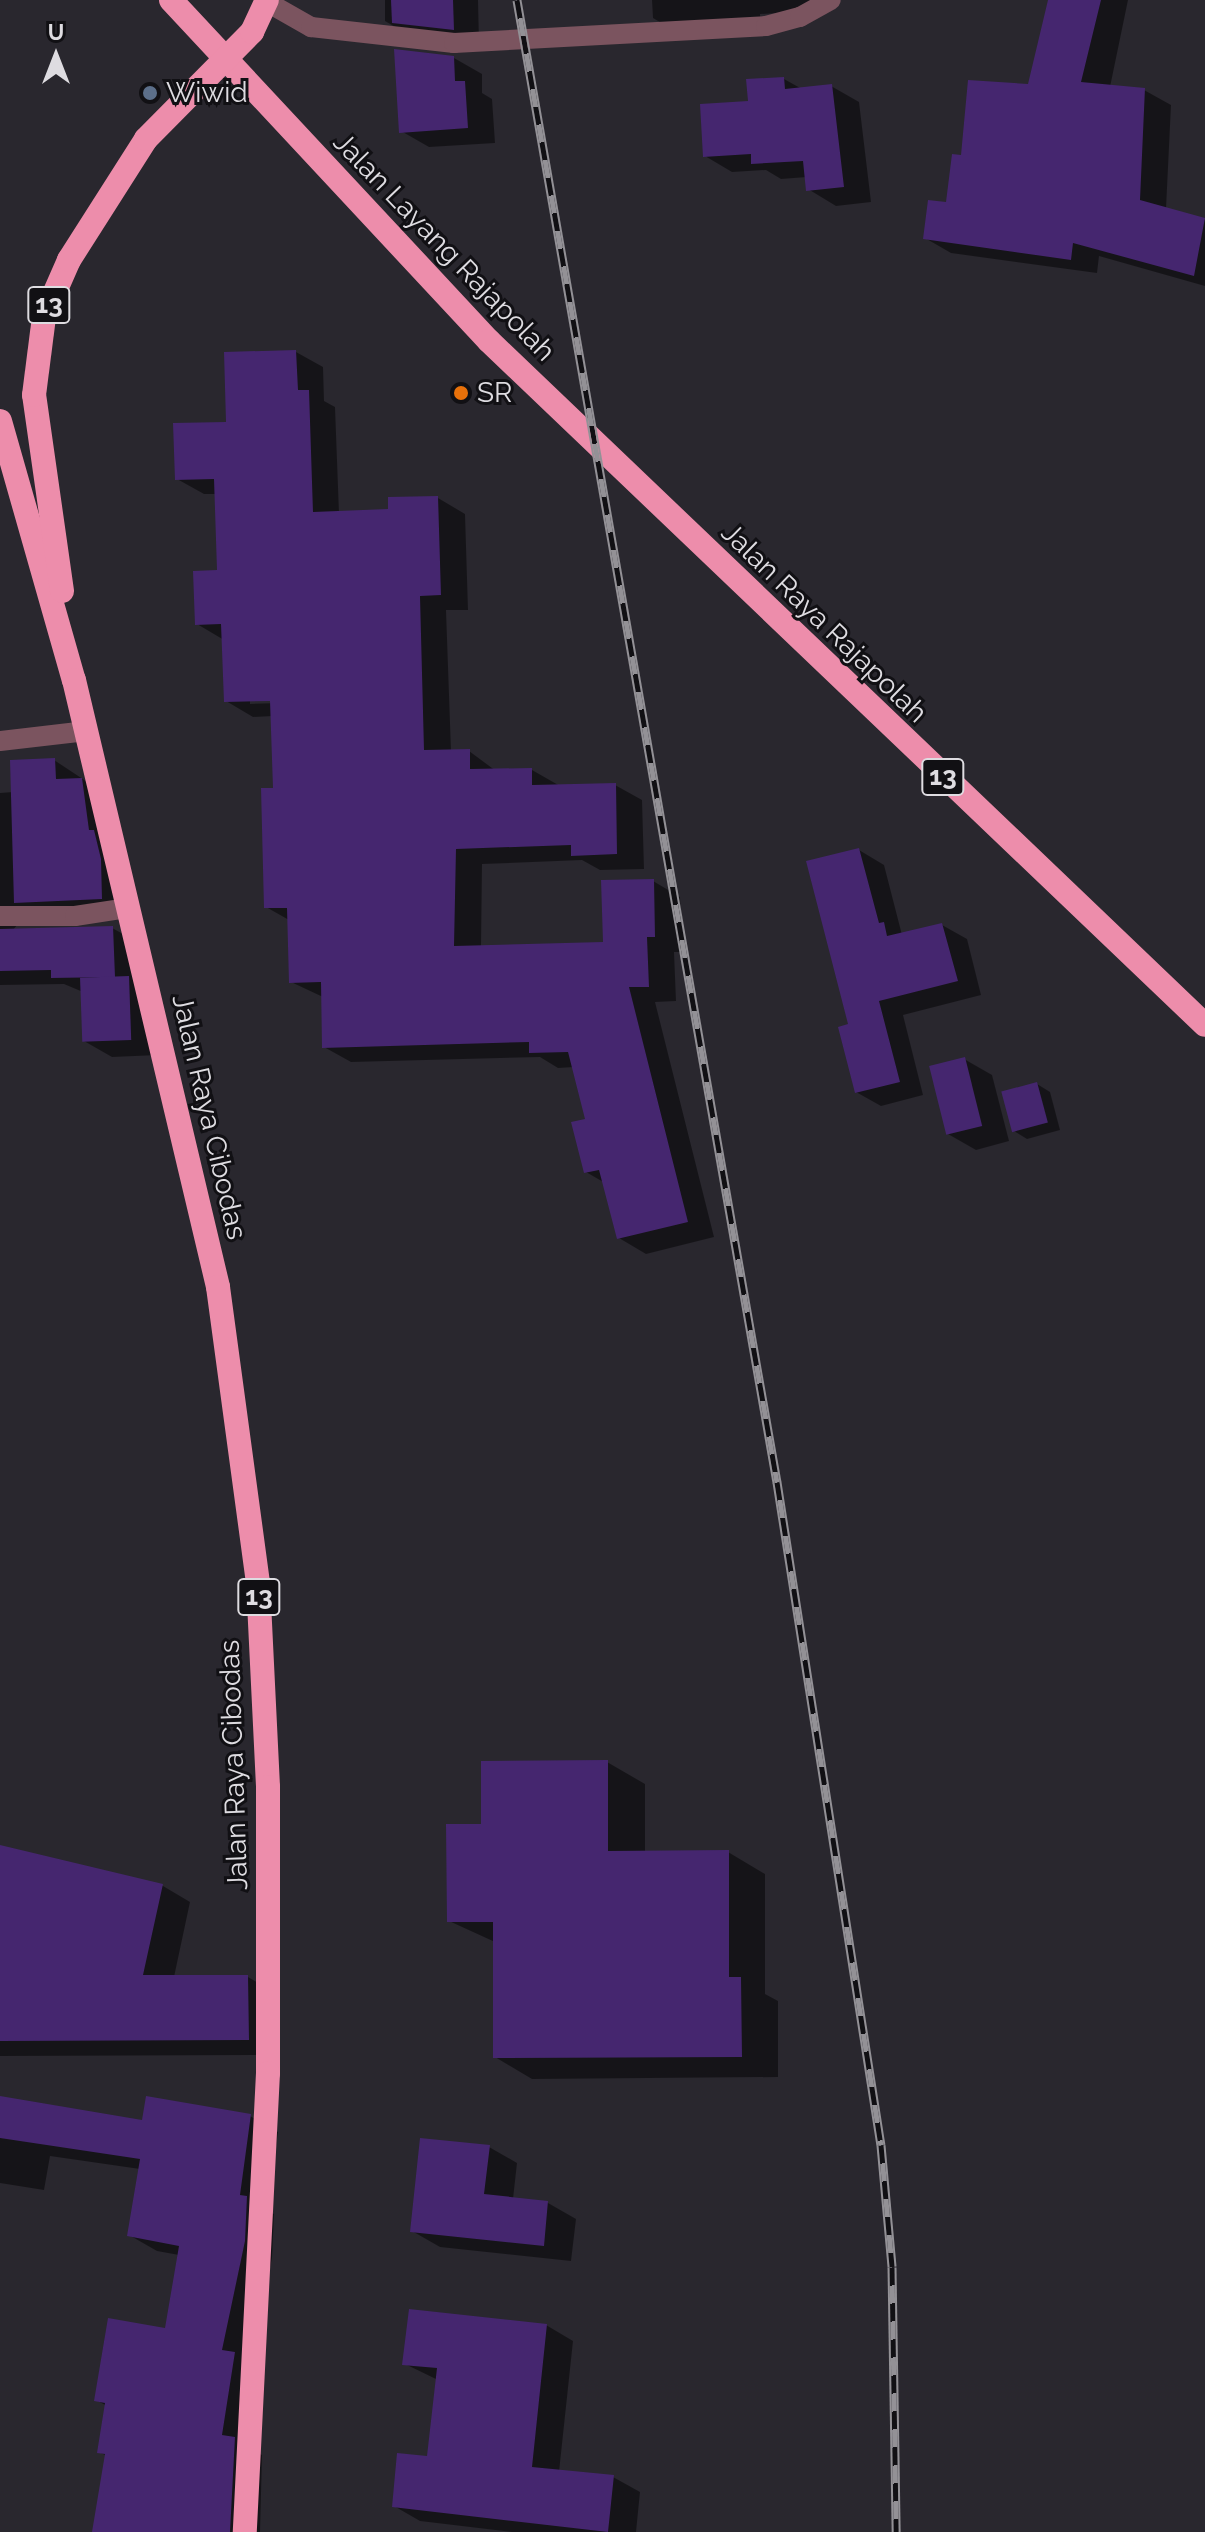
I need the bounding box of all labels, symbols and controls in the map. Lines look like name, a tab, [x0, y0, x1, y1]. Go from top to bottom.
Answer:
north arrow	[16, 16, 96, 96]
text: U	[48, 19, 64, 45]
place label: Wiwid	[166, 76, 248, 110]
marker: Wiwid	[141, 84, 159, 102]
street label: Jalan Layang Rajapolah	[326, 126, 562, 368]
road number: 13	[27, 283, 71, 327]
place label: SR	[477, 376, 512, 410]
marker: SR	[452, 384, 470, 402]
street label: Jalan Raya Rajapolah	[714, 516, 934, 730]
road number: 13	[921, 755, 965, 799]
street label: Jalan Raya Cibodas	[164, 991, 254, 1243]
road number: 13	[237, 1575, 281, 1619]
street label: Jalan Raya Cibodas	[213, 1639, 255, 1891]

